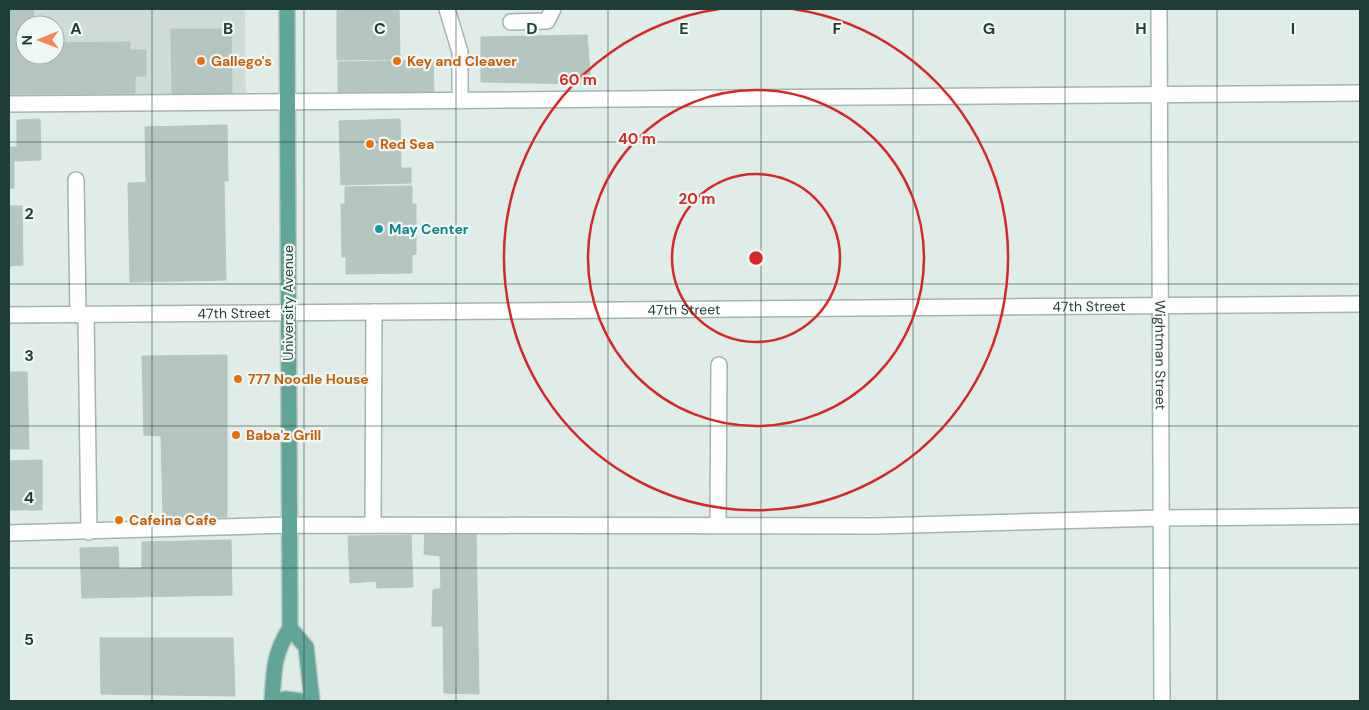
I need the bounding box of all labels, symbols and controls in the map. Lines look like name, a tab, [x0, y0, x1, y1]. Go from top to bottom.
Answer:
north arrow	[15, 15, 65, 65]
text: A	[70, 18, 82, 39]
text: B	[223, 18, 233, 39]
text: C	[374, 18, 386, 39]
text: D	[526, 18, 538, 39]
text: E	[679, 18, 689, 39]
text: F	[833, 18, 842, 39]
text: G	[983, 18, 995, 39]
text: H	[1135, 18, 1147, 39]
text: I	[1291, 18, 1295, 39]
text: N	[18, 35, 36, 45]
place label: Gallego's	[211, 52, 272, 70]
place label: Key and Cleaver	[407, 52, 517, 70]
marker: Gallego's	[195, 55, 207, 67]
marker: Key and Cleaver	[391, 55, 403, 67]
text: 60 m	[559, 70, 597, 90]
text: 40 m	[618, 129, 656, 149]
place label: Red Sea	[380, 135, 434, 153]
marker: Red Sea	[364, 138, 376, 150]
text: 20 m	[679, 189, 715, 209]
text: 2	[24, 203, 34, 224]
place label: May Center	[389, 220, 469, 238]
marker: May Center	[373, 223, 385, 235]
street label: University Avenue	[279, 245, 297, 361]
centre of rings	[747, 249, 765, 267]
street label: 47th Street	[1052, 297, 1126, 316]
street label: 47th Street	[647, 300, 721, 319]
street label: Wightman Street	[1151, 300, 1170, 410]
street label: 47th Street	[197, 304, 271, 322]
text: 3	[24, 345, 34, 366]
place label: 777 Noodle House	[248, 370, 369, 388]
marker: 777 Noodle House	[232, 373, 244, 385]
place label: Baba'z Grill	[246, 426, 321, 444]
marker: Baba'z Grill	[230, 429, 242, 441]
text: 4	[24, 487, 34, 508]
place label: Cafeina Cafe	[129, 511, 217, 529]
marker: Cafeina Cafe	[113, 514, 125, 526]
text: 5	[24, 629, 34, 650]

